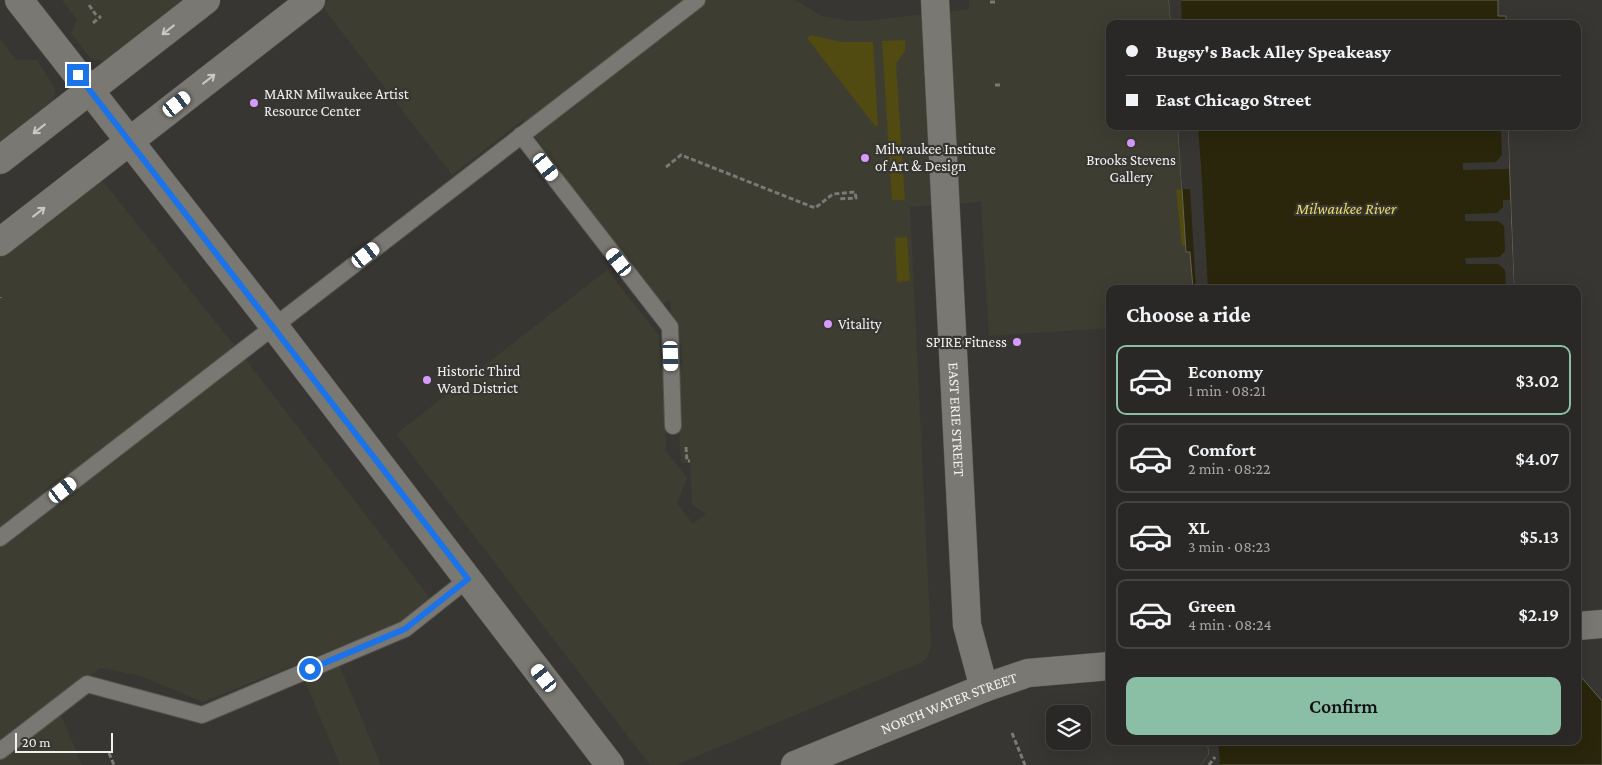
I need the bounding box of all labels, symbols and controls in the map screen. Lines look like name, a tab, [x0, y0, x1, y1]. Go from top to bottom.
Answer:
one-way arrow	[162, 24, 175, 35]
text: Bugsy's Back Alley Speakeasy	[1156, 41, 1391, 62]
route end	[67, 64, 89, 86]
one-way arrow	[202, 74, 216, 84]
place label: MARN Milwaukee Artist Resource Center	[264, 86, 410, 119]
car	[160, 89, 193, 119]
text: East Chicago Street	[1156, 89, 1311, 110]
marker: MARN Milwaukee Artist Resource Center	[248, 97, 260, 109]
one-way arrow	[33, 124, 46, 135]
marker: Brooks Stevens Gallery	[1125, 137, 1137, 149]
place label: Milwaukee Institute of Art & Design	[875, 141, 996, 175]
car	[530, 151, 561, 183]
marker: Milwaukee Institute of Art & Design	[859, 152, 871, 164]
place label: Brooks Stevens Gallery	[1086, 152, 1176, 186]
water label: Milwaukee River	[1295, 200, 1397, 217]
one-way arrow	[32, 206, 45, 217]
car	[349, 240, 382, 270]
car	[603, 246, 634, 278]
text: Choose a ride	[1126, 302, 1251, 327]
place label: Vitality	[838, 316, 882, 333]
marker: Vitality	[822, 318, 834, 330]
place label: SPIRE Fitness	[926, 334, 1007, 350]
marker: SPIRE Fitness	[1011, 336, 1023, 348]
car	[662, 341, 679, 371]
icon: car	[1128, 358, 1173, 403]
text: Economy	[1188, 361, 1263, 382]
street label: EAST ERIE STREET	[946, 362, 967, 477]
place label: Historic Third Ward District	[437, 363, 520, 396]
text: $3.02	[1516, 370, 1559, 391]
marker: Historic Third Ward District	[421, 374, 433, 386]
text: 1 min · 08:21	[1188, 382, 1266, 399]
icon: car	[1128, 436, 1173, 481]
text: Comfort	[1188, 439, 1256, 460]
text: $4.07	[1515, 448, 1559, 469]
text: 2 min · 08:22	[1188, 460, 1271, 477]
car	[46, 475, 79, 505]
icon: car	[1128, 514, 1173, 559]
text: XL	[1188, 517, 1210, 538]
text: $5.13	[1520, 526, 1559, 547]
text: 3 min · 08:23	[1188, 538, 1271, 555]
icon: car	[1128, 592, 1173, 637]
text: Green	[1188, 595, 1236, 616]
text: $2.19	[1518, 604, 1559, 625]
text: 4 min · 08:24	[1188, 616, 1272, 633]
route start	[299, 658, 321, 680]
car	[528, 662, 559, 694]
street label: NORTH WATER STREET	[878, 669, 1019, 737]
button: Confirm	[1126, 677, 1561, 735]
map controls	[1046, 705, 1091, 750]
button: layers	[1046, 705, 1091, 750]
scale bar	[15, 730, 112, 753]
text: 20 m	[22, 734, 50, 750]

